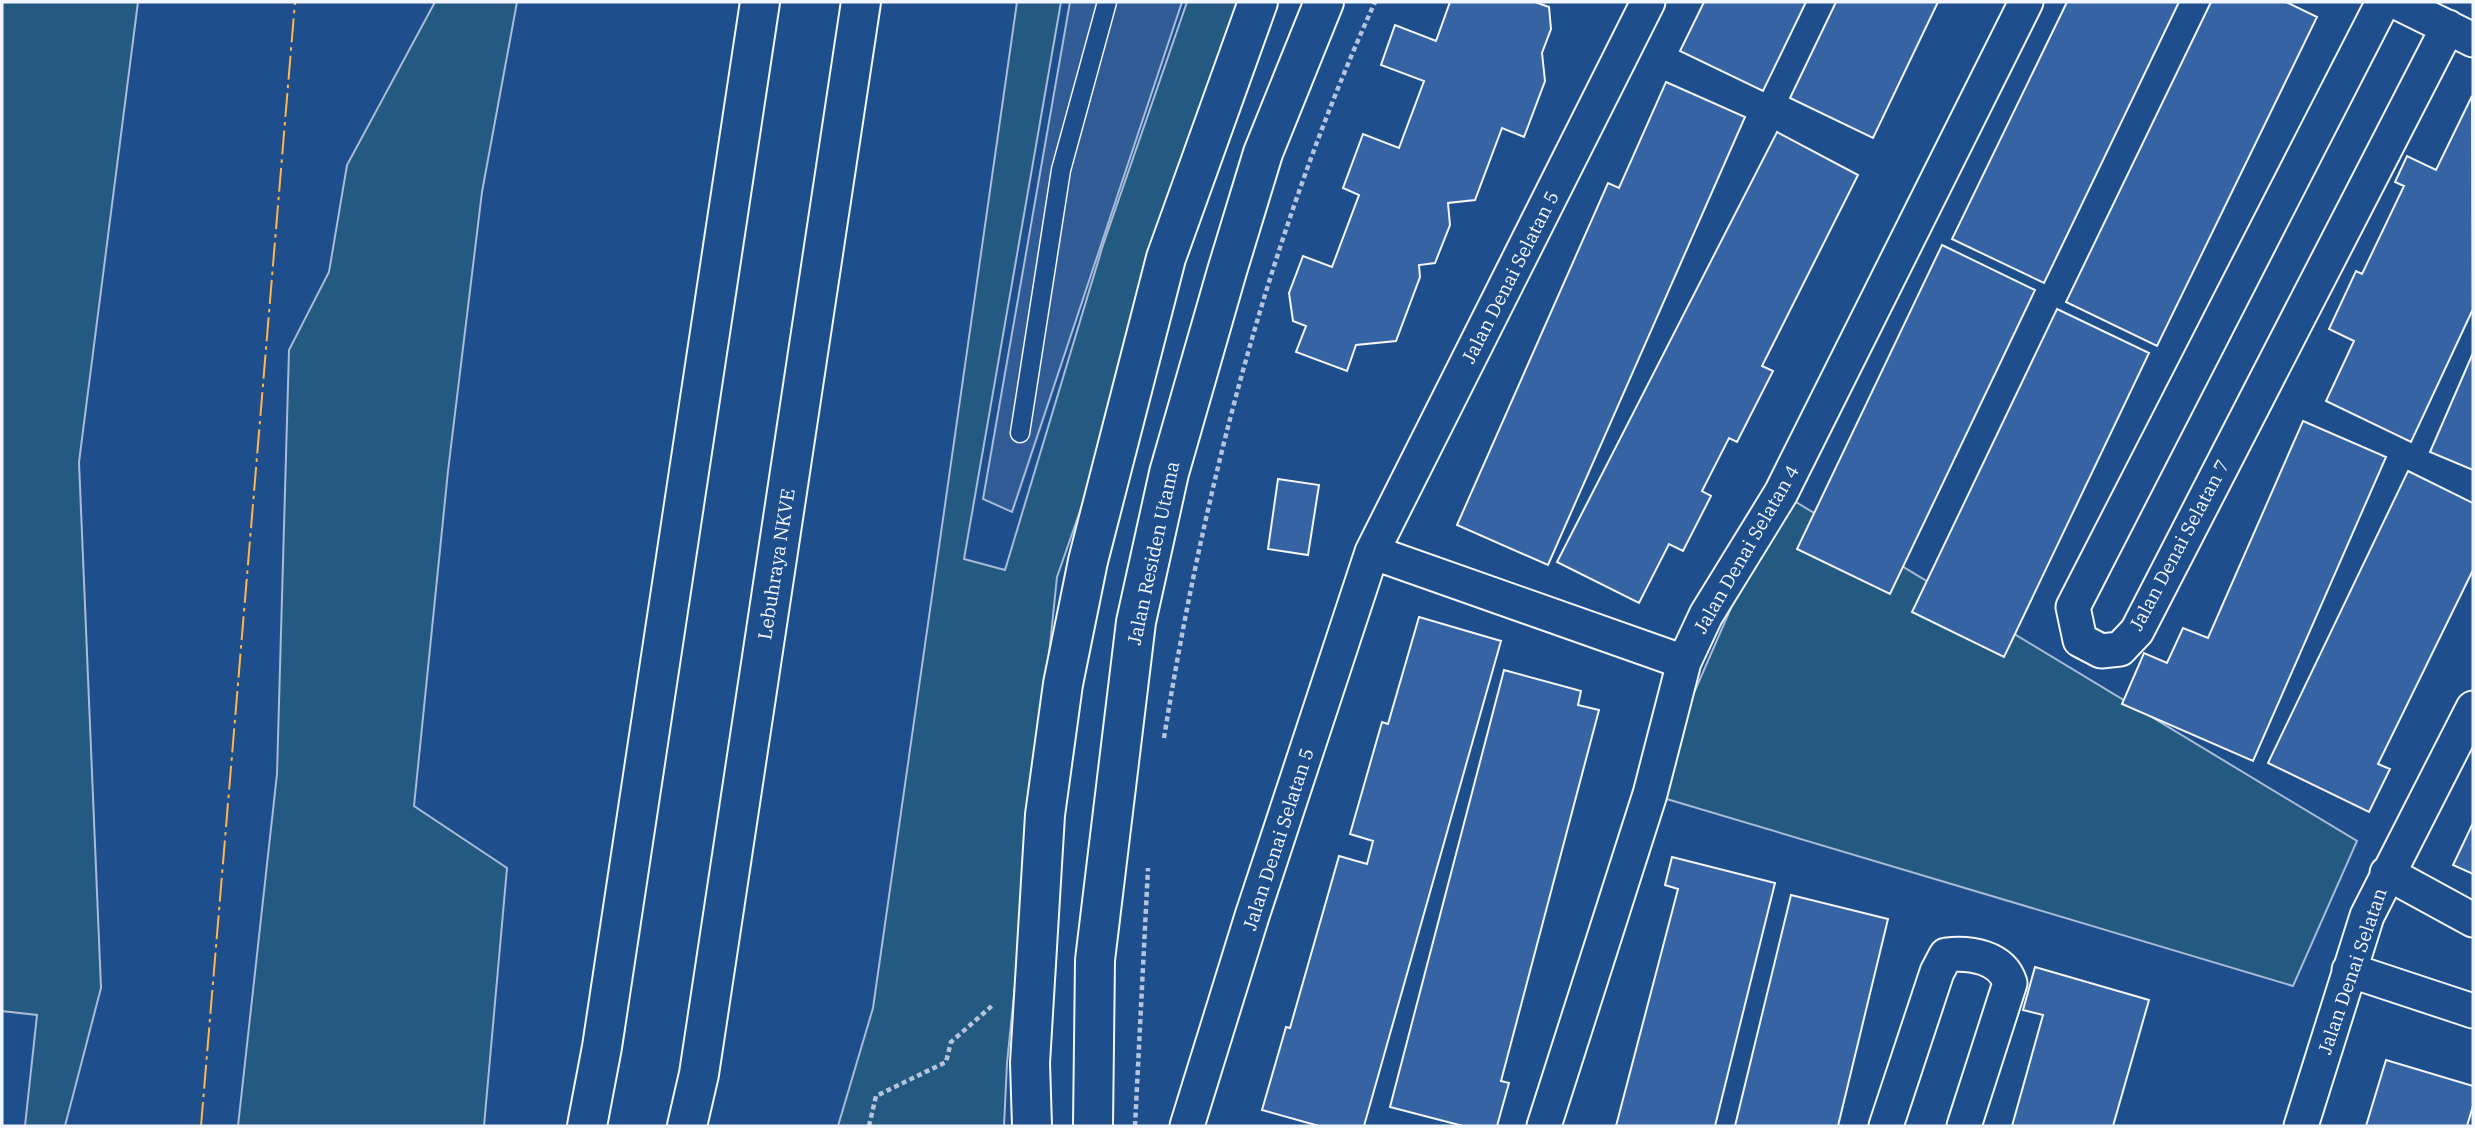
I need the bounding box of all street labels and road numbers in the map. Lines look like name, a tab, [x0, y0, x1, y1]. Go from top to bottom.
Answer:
street label: Jalan Denai Selatan 5	[1456, 187, 1564, 367]
street label: Jalan Denai Selatan 7	[2124, 455, 2234, 635]
street label: Jalan Residen Utama	[1122, 459, 1184, 647]
street label: Jalan Denai Selatan 4	[1688, 461, 1804, 637]
street label: Lebuhraya NKVE	[752, 487, 800, 641]
street label: Jalan Denai Selatan 5	[1237, 745, 1319, 933]
street label: Jalan Denai Selatan	[2312, 885, 2392, 1057]

